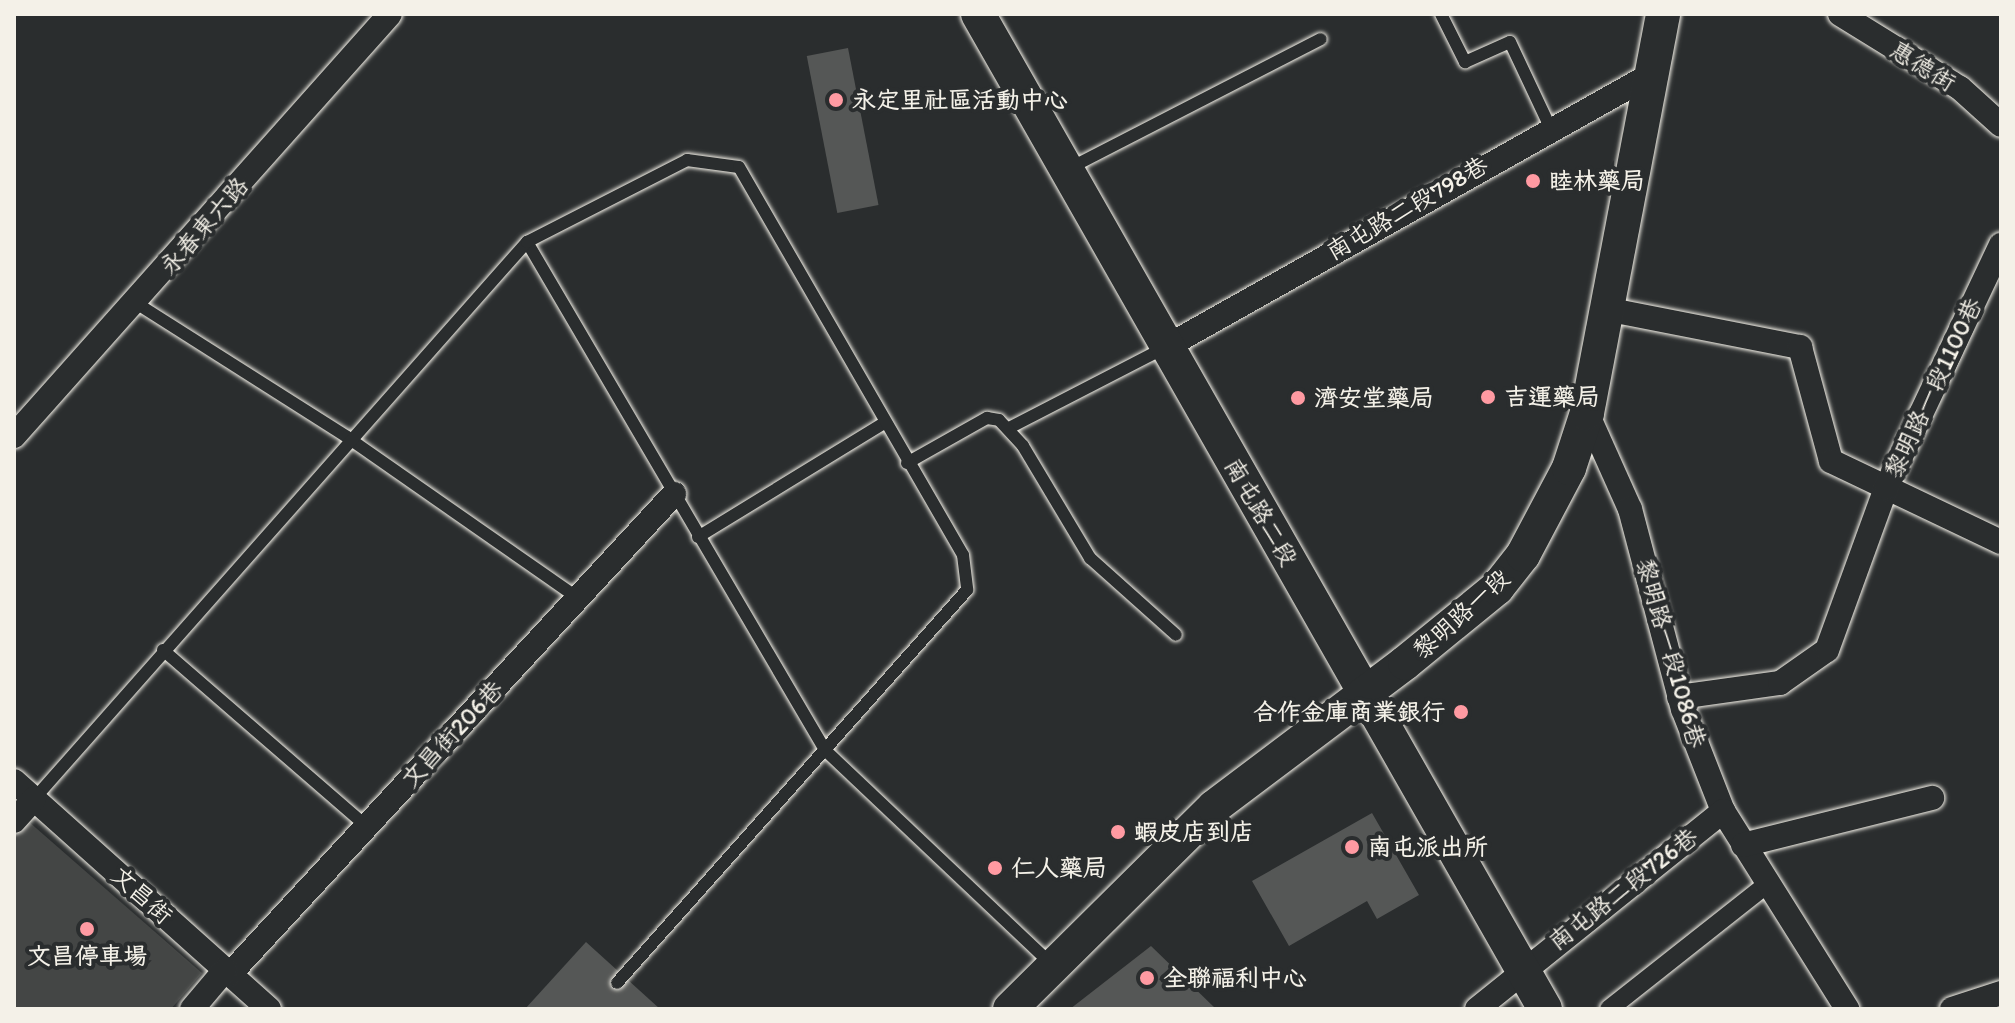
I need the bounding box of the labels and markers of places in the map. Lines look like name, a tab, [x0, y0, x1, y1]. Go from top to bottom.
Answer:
place label: 永定里社區活動中心	[852, 86, 1068, 114]
marker: 永定里社區活動中心	[827, 91, 845, 109]
place label: 睦林藥局	[1549, 167, 1645, 195]
marker: 睦林藥局	[1524, 172, 1542, 190]
place label: 吉運藥局	[1504, 383, 1600, 411]
place label: 濟安堂藥局	[1314, 384, 1434, 412]
marker: 吉運藥局	[1479, 388, 1497, 406]
marker: 濟安堂藥局	[1289, 389, 1307, 407]
place label: 合作金庫商業銀行	[1253, 698, 1445, 726]
marker: 合作金庫商業銀行	[1452, 703, 1470, 721]
place label: 蝦皮店到店	[1134, 818, 1254, 846]
marker: 蝦皮店到店	[1109, 823, 1127, 841]
place label: 南屯派出所	[1368, 833, 1488, 861]
marker: 南屯派出所	[1343, 838, 1361, 856]
place label: 仁人藥局	[1011, 854, 1107, 882]
marker: 仁人藥局	[986, 859, 1004, 877]
marker: 文昌停車場	[78, 920, 96, 938]
place label: 文昌停車場	[27, 942, 147, 970]
place label: 全聯福利中心	[1163, 964, 1307, 992]
marker: 全聯福利中心	[1138, 969, 1156, 987]

